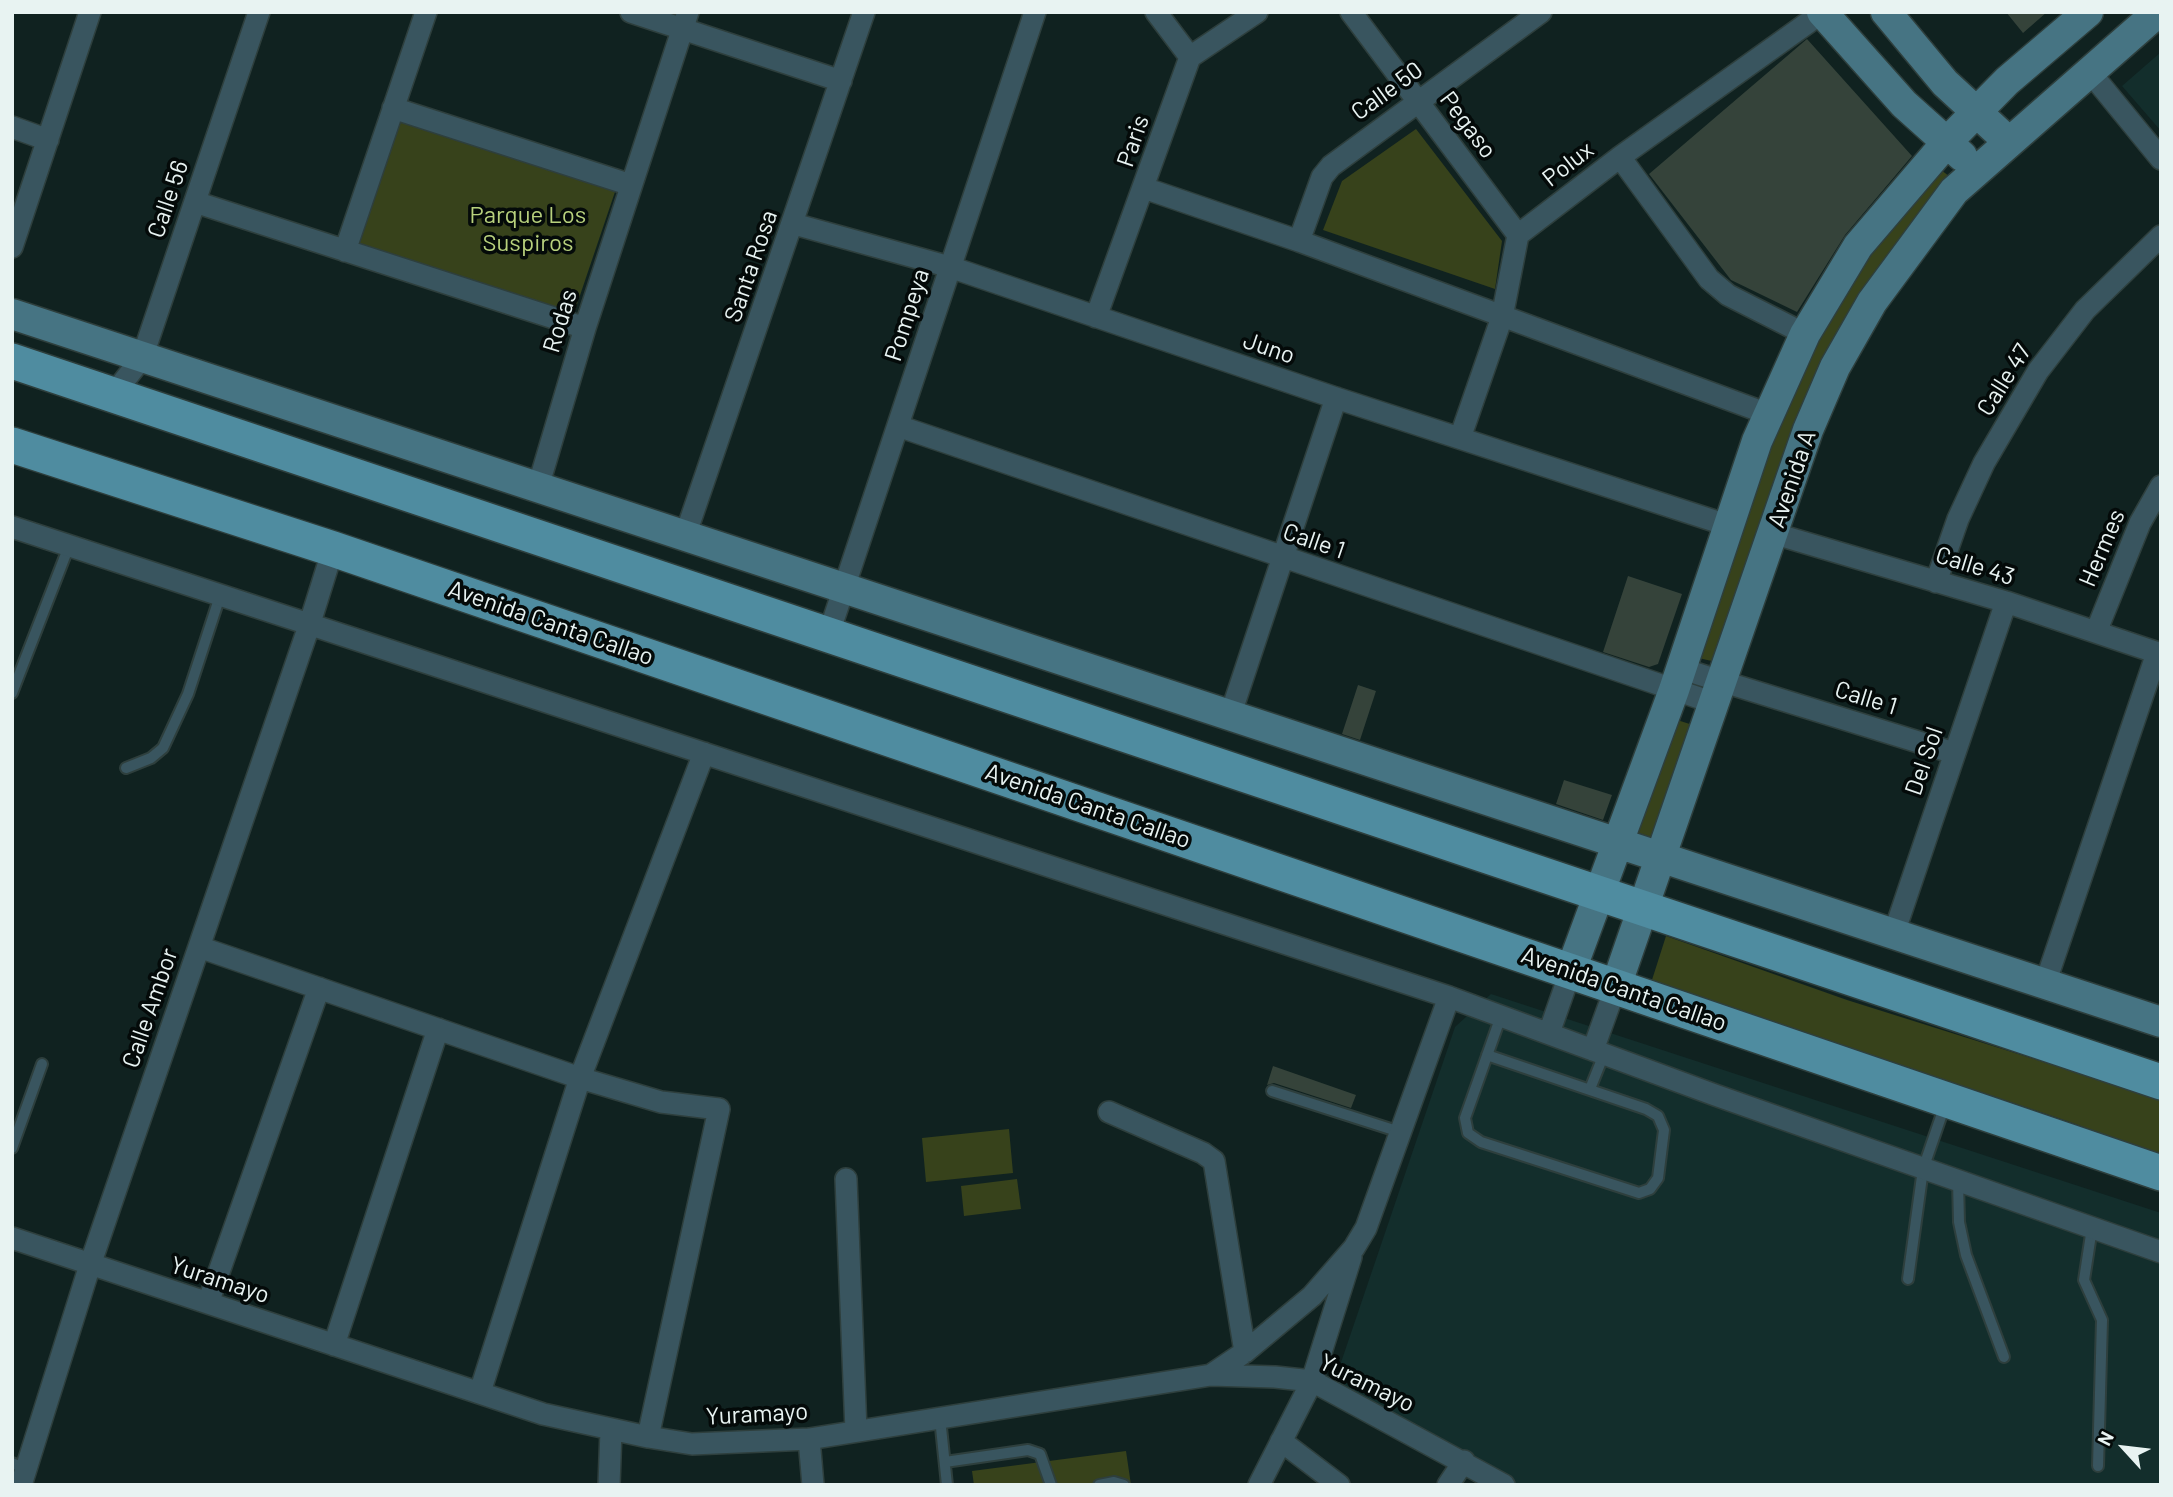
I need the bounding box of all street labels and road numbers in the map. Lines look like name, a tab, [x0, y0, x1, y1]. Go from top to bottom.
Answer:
street label: Calle 50	[1346, 55, 1428, 127]
street label: Pegaso	[1434, 86, 1502, 164]
street label: Paris	[1111, 111, 1155, 171]
street label: Polux	[1537, 135, 1599, 193]
street label: Calle 56	[141, 156, 195, 242]
street label: Santa Rosa	[718, 206, 784, 326]
street label: Pompeya	[879, 265, 935, 365]
street label: Rodas	[537, 286, 583, 356]
street label: Juno	[1239, 326, 1299, 370]
street label: Calle 47	[1971, 339, 2037, 421]
street label: Avenida A	[1762, 426, 1822, 532]
street label: Hermes	[2073, 505, 2131, 591]
street label: Calle 1	[1279, 517, 1349, 565]
street label: Calle 43	[1932, 540, 2018, 592]
street label: Avenida Canta Callao	[445, 574, 657, 672]
street label: Calle 1	[1831, 675, 1901, 721]
street label: Del Sol	[1899, 723, 1949, 799]
street label: Avenida Canta Callao	[982, 757, 1194, 855]
street label: Avenida Canta Callao	[1518, 940, 1730, 1038]
street label: Calle Ambor	[116, 944, 184, 1072]
street label: Yuramayo	[167, 1250, 273, 1310]
street label: Yuramayo	[1315, 1348, 1419, 1418]
street label: Yuramayo	[705, 1397, 809, 1431]

